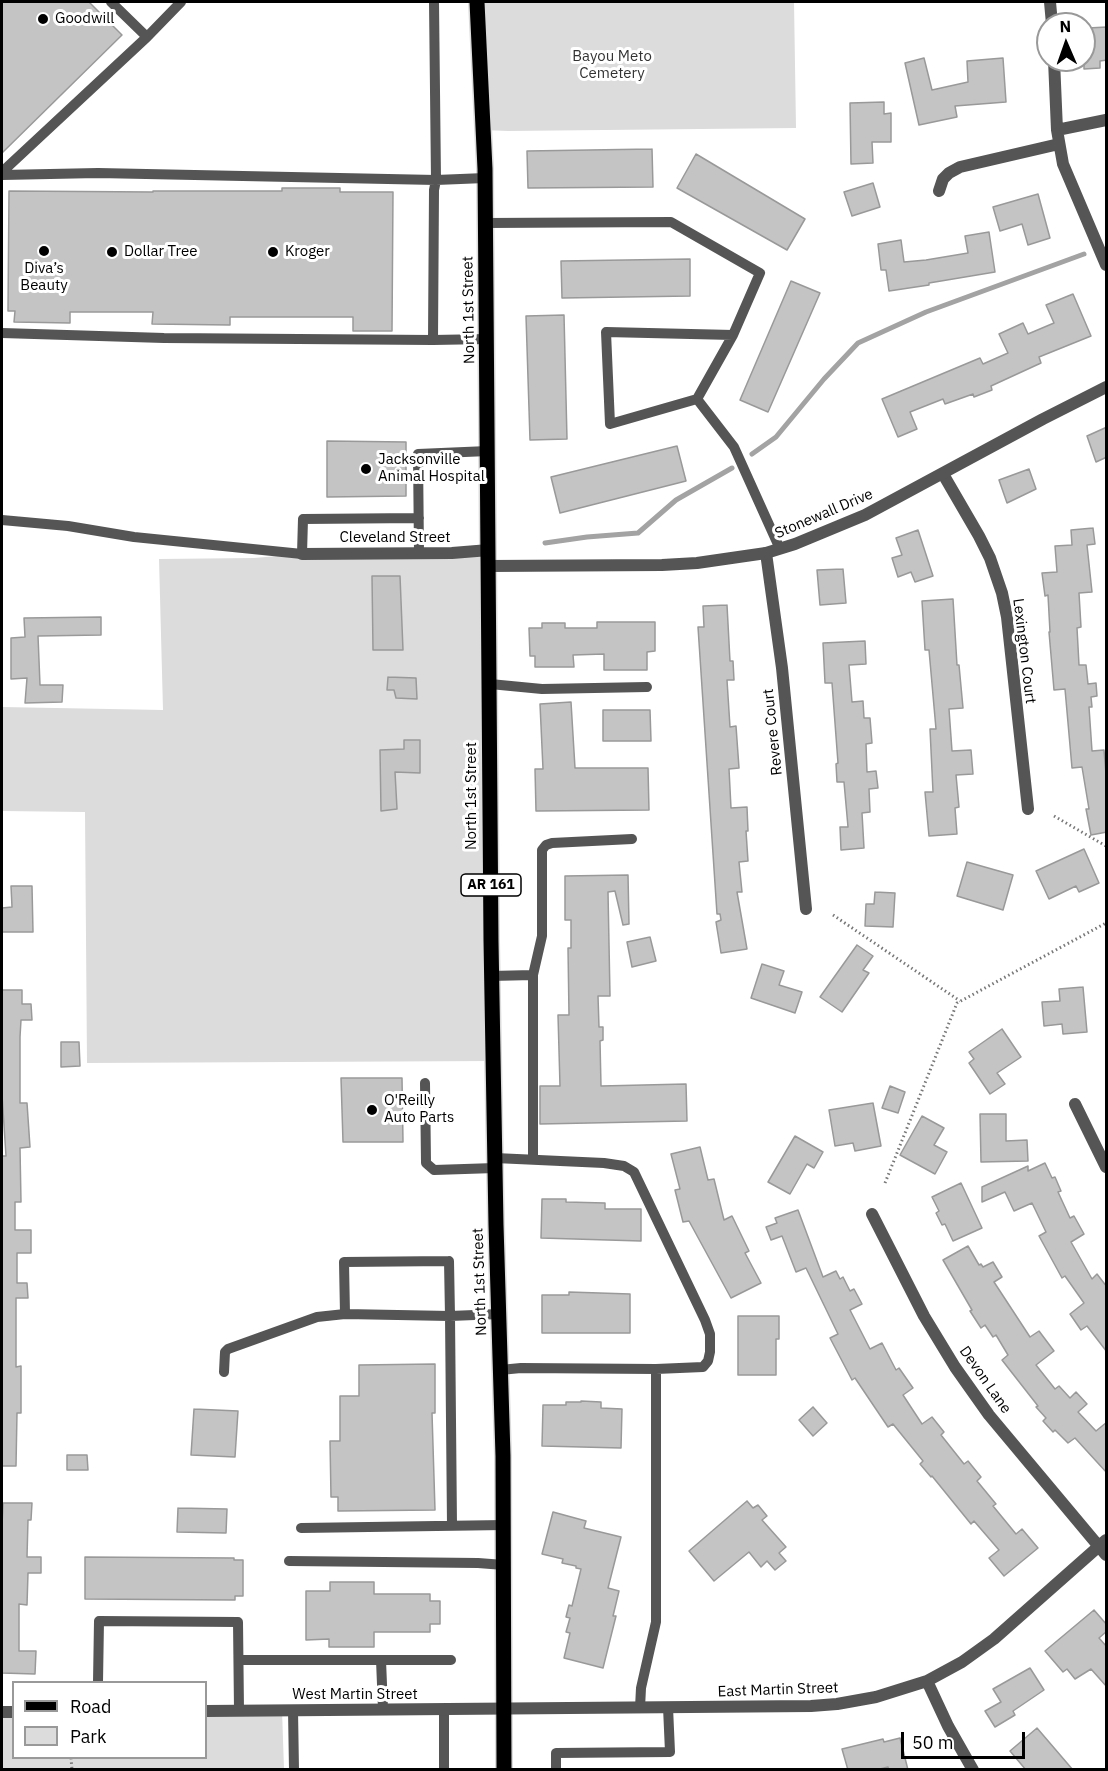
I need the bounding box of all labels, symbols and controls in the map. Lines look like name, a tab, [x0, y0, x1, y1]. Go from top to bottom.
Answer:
place label: Goodwill	[55, 10, 114, 28]
marker: Goodwill	[36, 12, 50, 26]
north arrow	[1036, 12, 1096, 72]
text: N	[1059, 16, 1072, 36]
park label: Bayou Meto Cemetery	[572, 48, 652, 83]
place label: Dollar Tree	[124, 243, 197, 261]
place label: Kroger	[285, 243, 330, 261]
marker: Diva’s Beauty	[37, 244, 51, 258]
marker: Dollar Tree	[105, 245, 119, 259]
marker: Kroger	[266, 245, 280, 259]
street label: North 1st Street	[459, 256, 479, 364]
place label: Diva’s Beauty	[20, 260, 68, 295]
place label: Jacksonville Animal Hospital	[378, 451, 485, 486]
marker: Jacksonville Animal Hospital	[359, 462, 373, 476]
street label: Stonewall Drive	[772, 485, 876, 543]
street label: Cleveland Street	[340, 529, 450, 547]
street label: Lexington Court	[1009, 597, 1039, 705]
street label: Revere Court	[759, 688, 787, 776]
street label: North 1st Street	[463, 742, 481, 850]
road number: AR 161	[461, 874, 521, 896]
place label: O'Reilly Auto Parts	[384, 1092, 454, 1127]
marker: O'Reilly Auto Parts	[365, 1103, 379, 1117]
street label: North 1st Street	[469, 1228, 491, 1336]
street label: Devon Lane	[955, 1343, 1015, 1417]
street label: East Martin Street	[717, 1679, 839, 1701]
legend	[12, 1681, 207, 1759]
street label: West Martin Street	[292, 1686, 418, 1704]
text: Road	[70, 1695, 111, 1718]
scale bar	[904, 1720, 1028, 1758]
text: Park	[70, 1725, 106, 1748]
text: 50 m	[912, 1731, 954, 1754]

